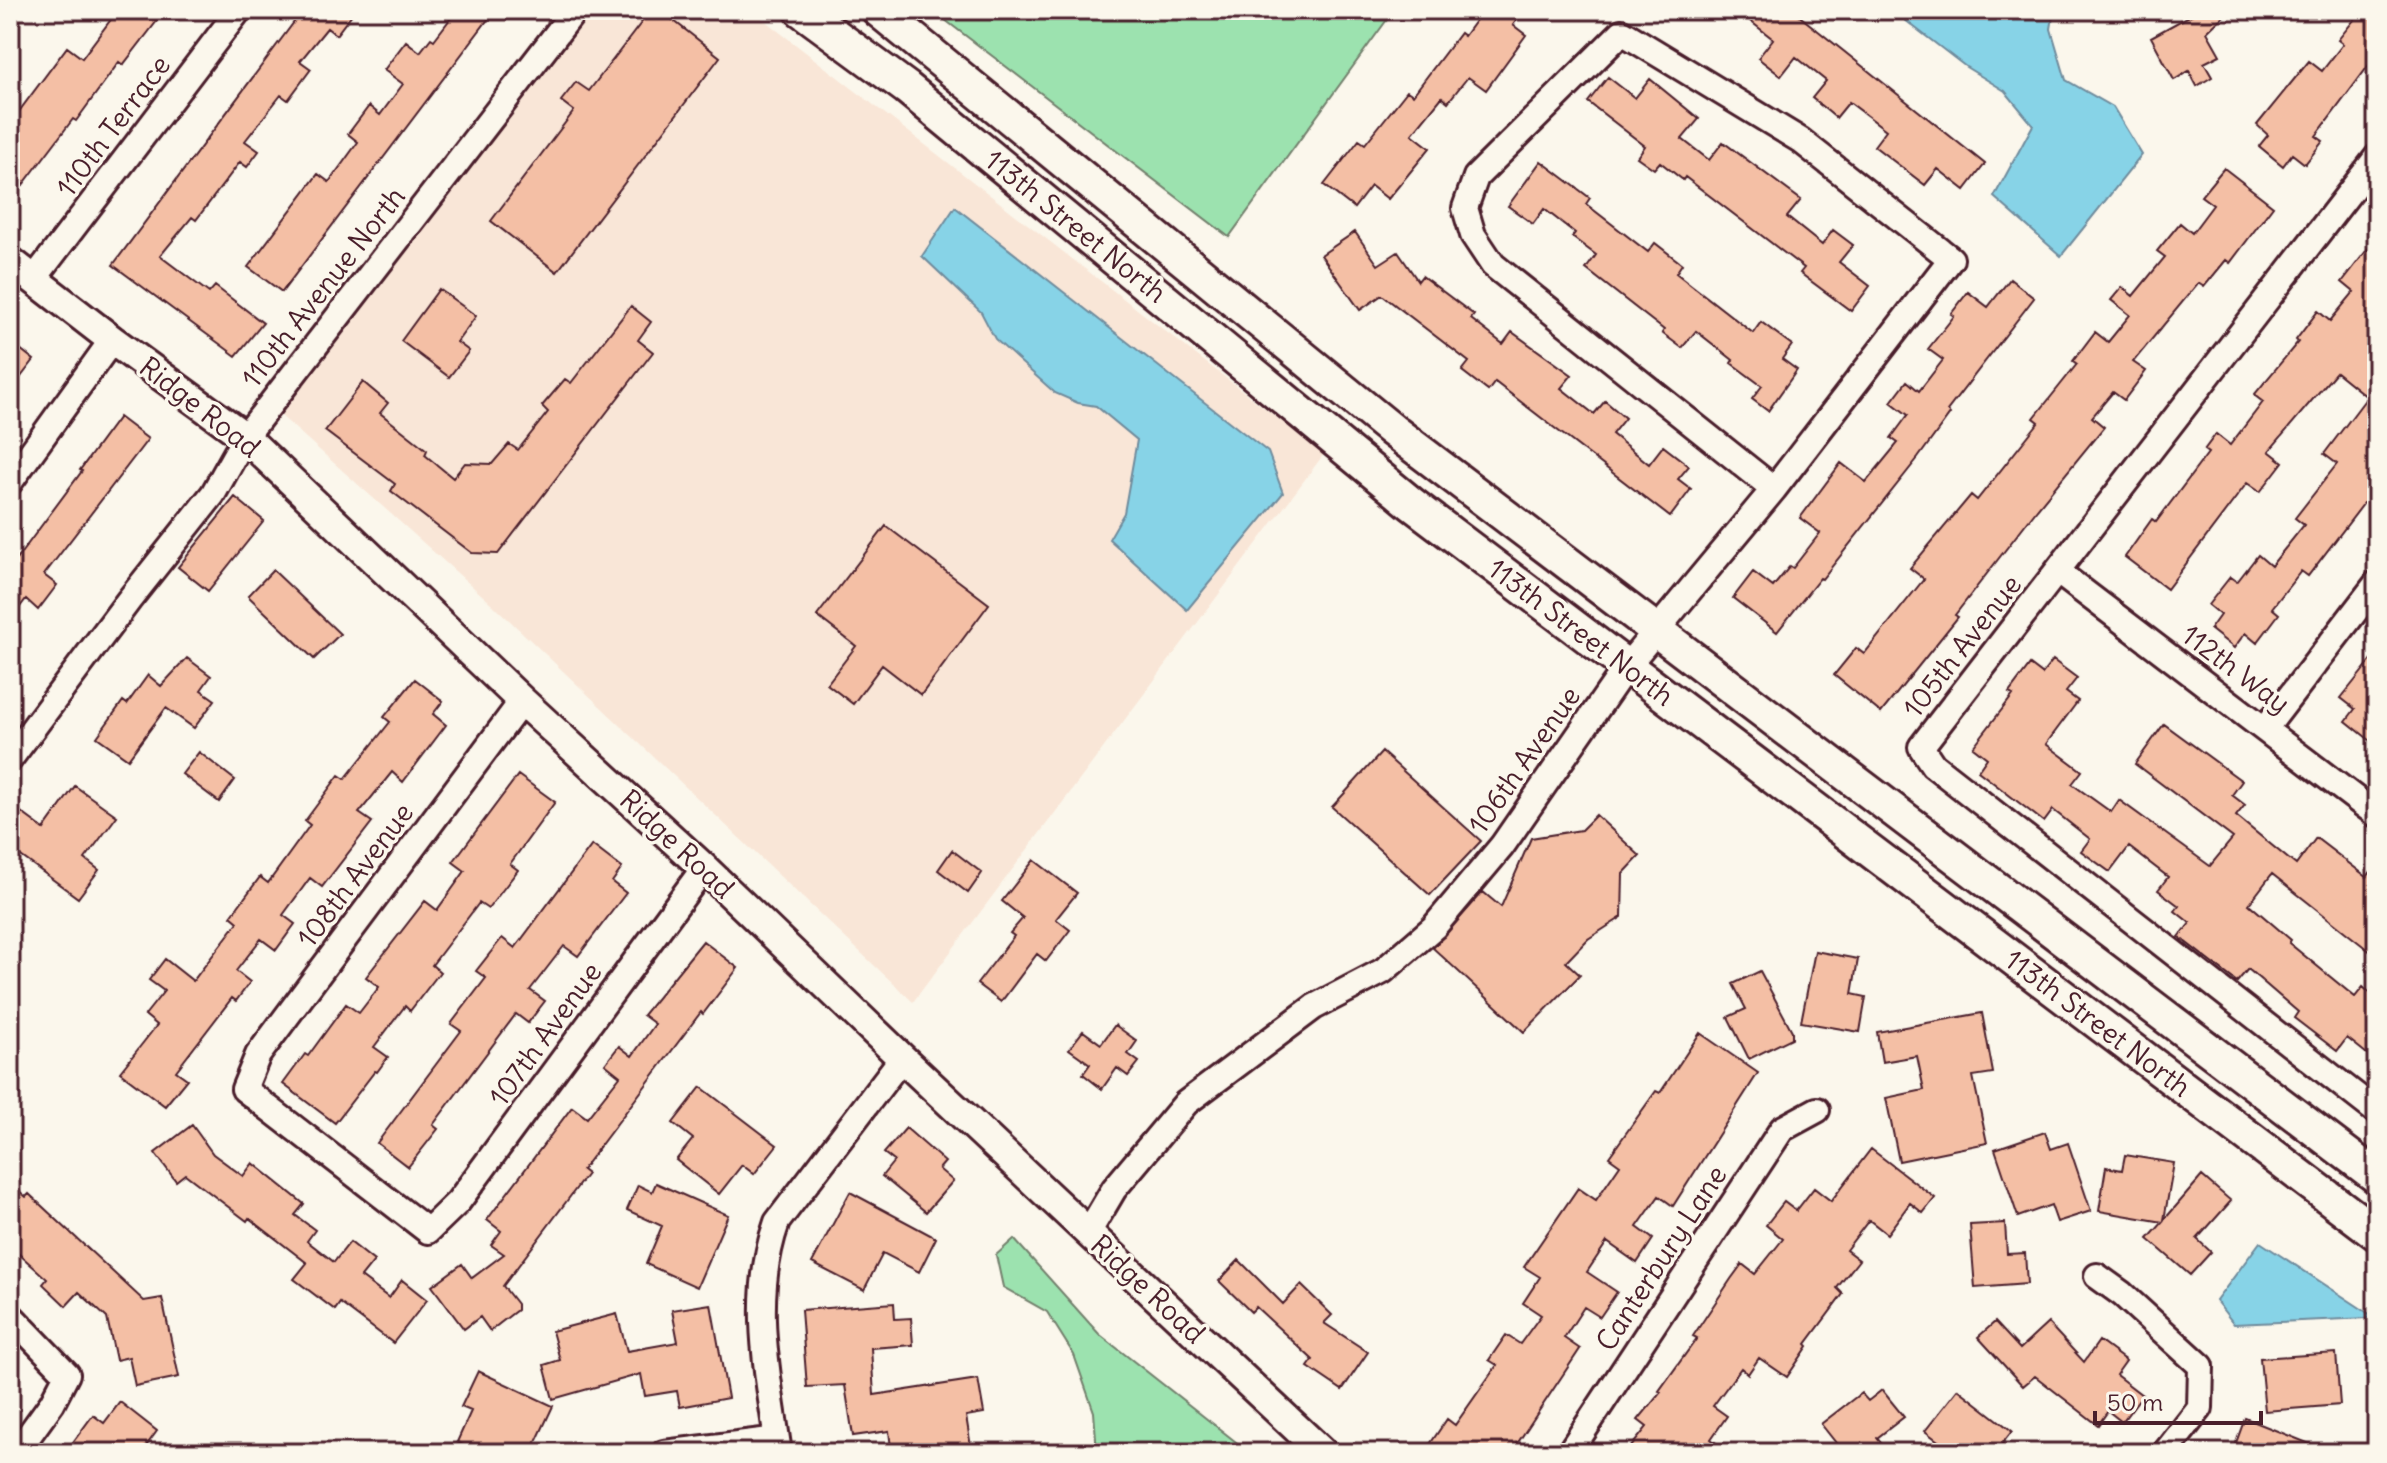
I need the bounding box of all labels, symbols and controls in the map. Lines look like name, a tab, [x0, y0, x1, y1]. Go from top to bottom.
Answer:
street label: 110th Terrace	[48, 48, 178, 204]
street label: 113th Street North	[978, 142, 1174, 310]
street label: 110th Avenue North	[233, 179, 413, 395]
street label: Ridge Road	[132, 349, 268, 465]
street label: 113th Street North	[1481, 550, 1681, 714]
street label: 105th Avenue	[1895, 567, 2029, 725]
street label: 112th Way	[2175, 617, 2297, 721]
street label: 106th Avenue	[1460, 679, 1588, 841]
street label: Ridge Road	[612, 782, 742, 906]
street label: 108th Avenue	[289, 796, 421, 954]
street label: 113th Street North	[1998, 941, 2198, 1105]
street label: 107th Avenue	[481, 955, 609, 1113]
street label: Canterbury Lane	[1588, 1158, 1734, 1358]
street label: Ridge Road	[1083, 1227, 1213, 1351]
scale bar	[2095, 1375, 2261, 1425]
text: 50 m	[2107, 1387, 2163, 1417]

